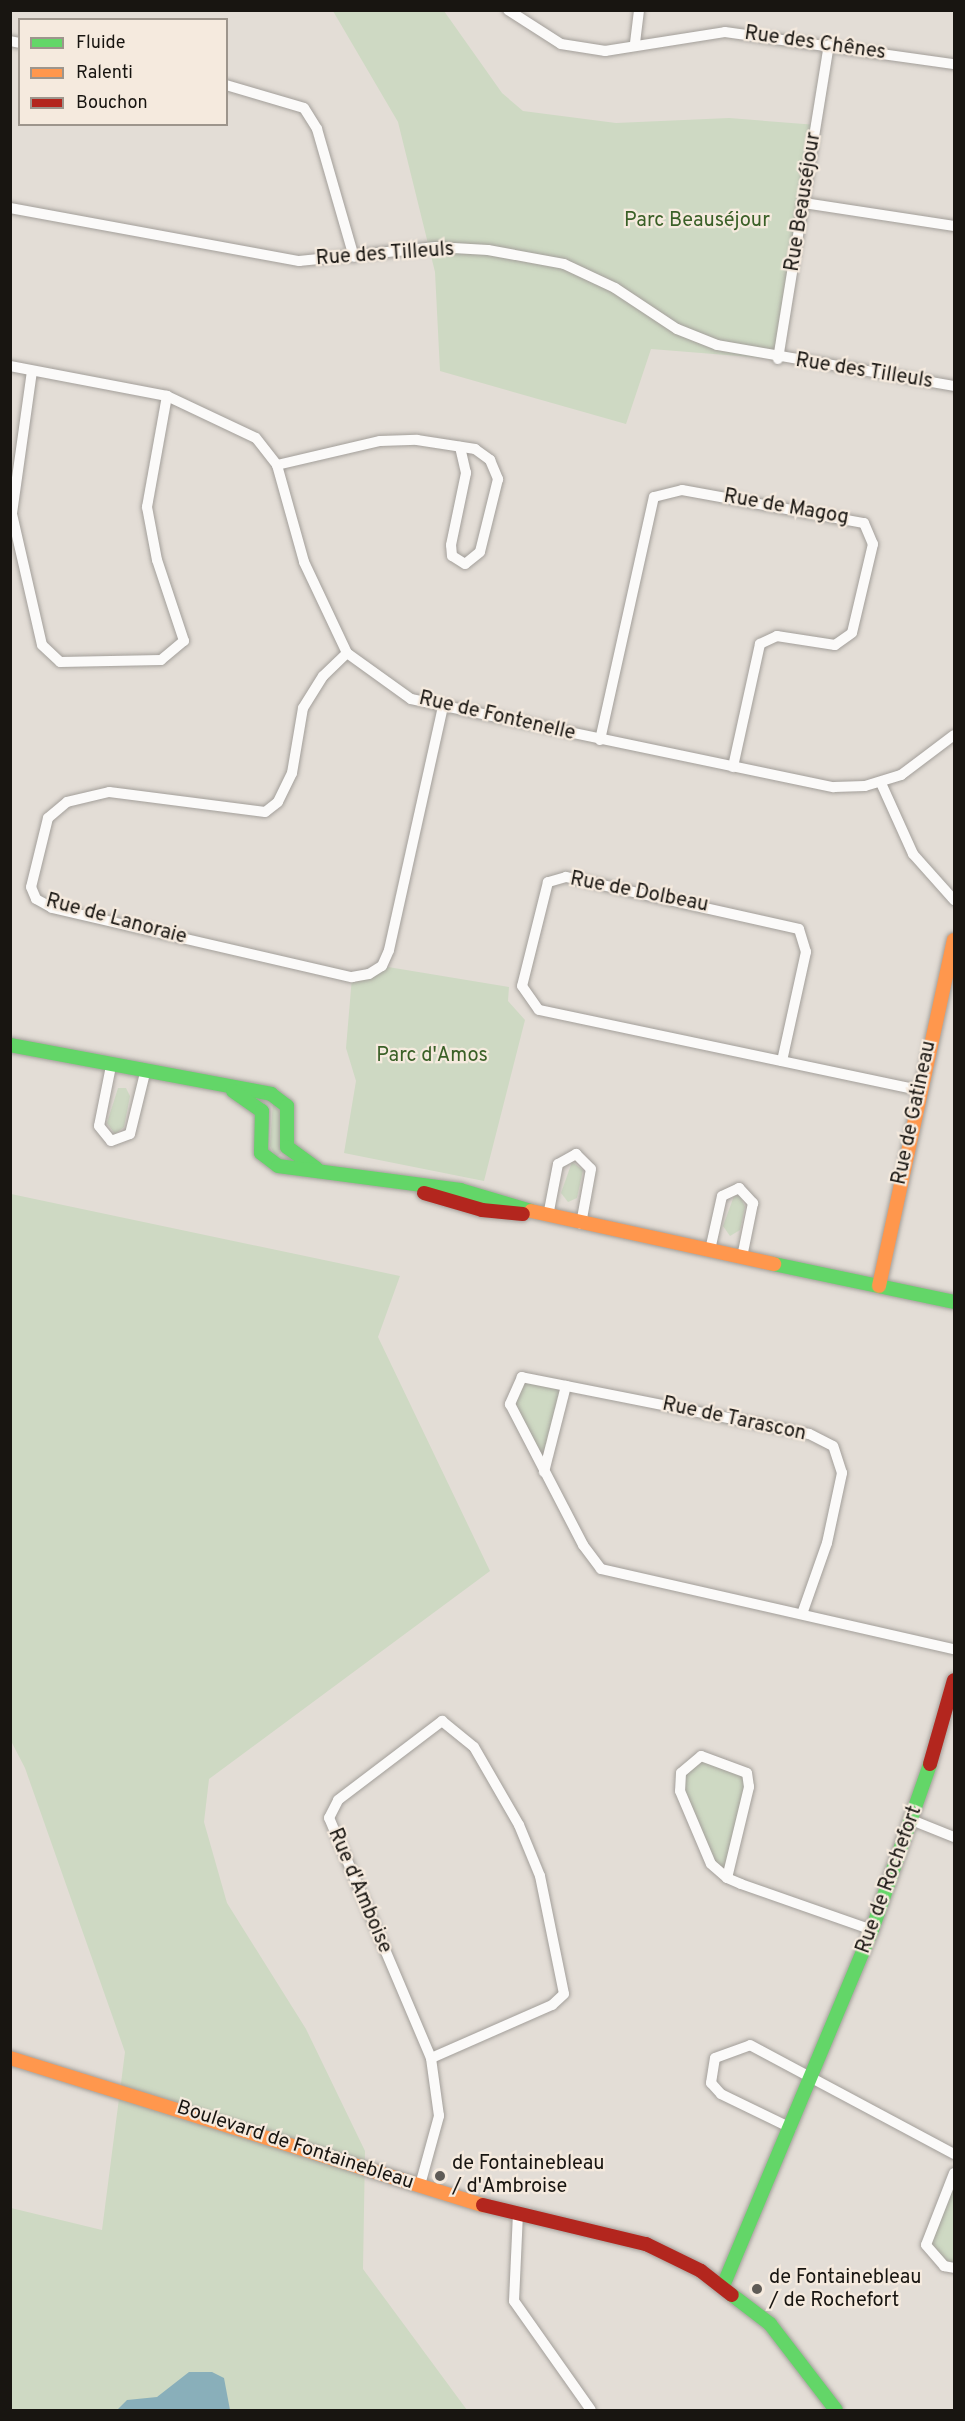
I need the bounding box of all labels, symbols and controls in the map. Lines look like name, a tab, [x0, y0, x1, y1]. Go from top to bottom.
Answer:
legend	[18, 18, 228, 126]
street label: Rue des Chênes	[743, 22, 887, 66]
text: Fluide	[76, 32, 125, 55]
text: Ralenti	[76, 62, 133, 85]
text: Bouchon	[76, 92, 148, 115]
street label: Rue Beauséjour	[781, 131, 827, 273]
park label: Parc Beauséjour	[624, 209, 770, 233]
street label: Rue des Tilleuls	[315, 238, 455, 272]
street label: Rue des Tilleuls	[793, 349, 935, 395]
street label: Rue de Magog	[722, 485, 850, 531]
street label: Rue de Fontenelle	[416, 687, 578, 747]
street label: Rue de Dolbeau	[568, 868, 710, 918]
street label: Rue de Lanoraie	[43, 890, 189, 950]
street label: Rue de Gatineau	[888, 1039, 942, 1187]
park label: Parc d'Amos	[376, 1044, 488, 1068]
street label: Rue de Tarascon	[660, 1393, 808, 1447]
street label: Rue de Rochefort	[852, 1803, 928, 1957]
street label: Rue d'Amboise	[322, 1825, 396, 1957]
street label: Boulevard de Fontainebleau	[173, 2096, 417, 2196]
place label: de Fontainebleau / d'Ambroise	[452, 2152, 605, 2199]
marker: de Fontainebleau / d'Ambroise	[433, 2169, 447, 2183]
place label: de Fontainebleau / de Rochefort	[769, 2266, 922, 2313]
marker: de Fontainebleau / de Rochefort	[750, 2282, 764, 2296]

